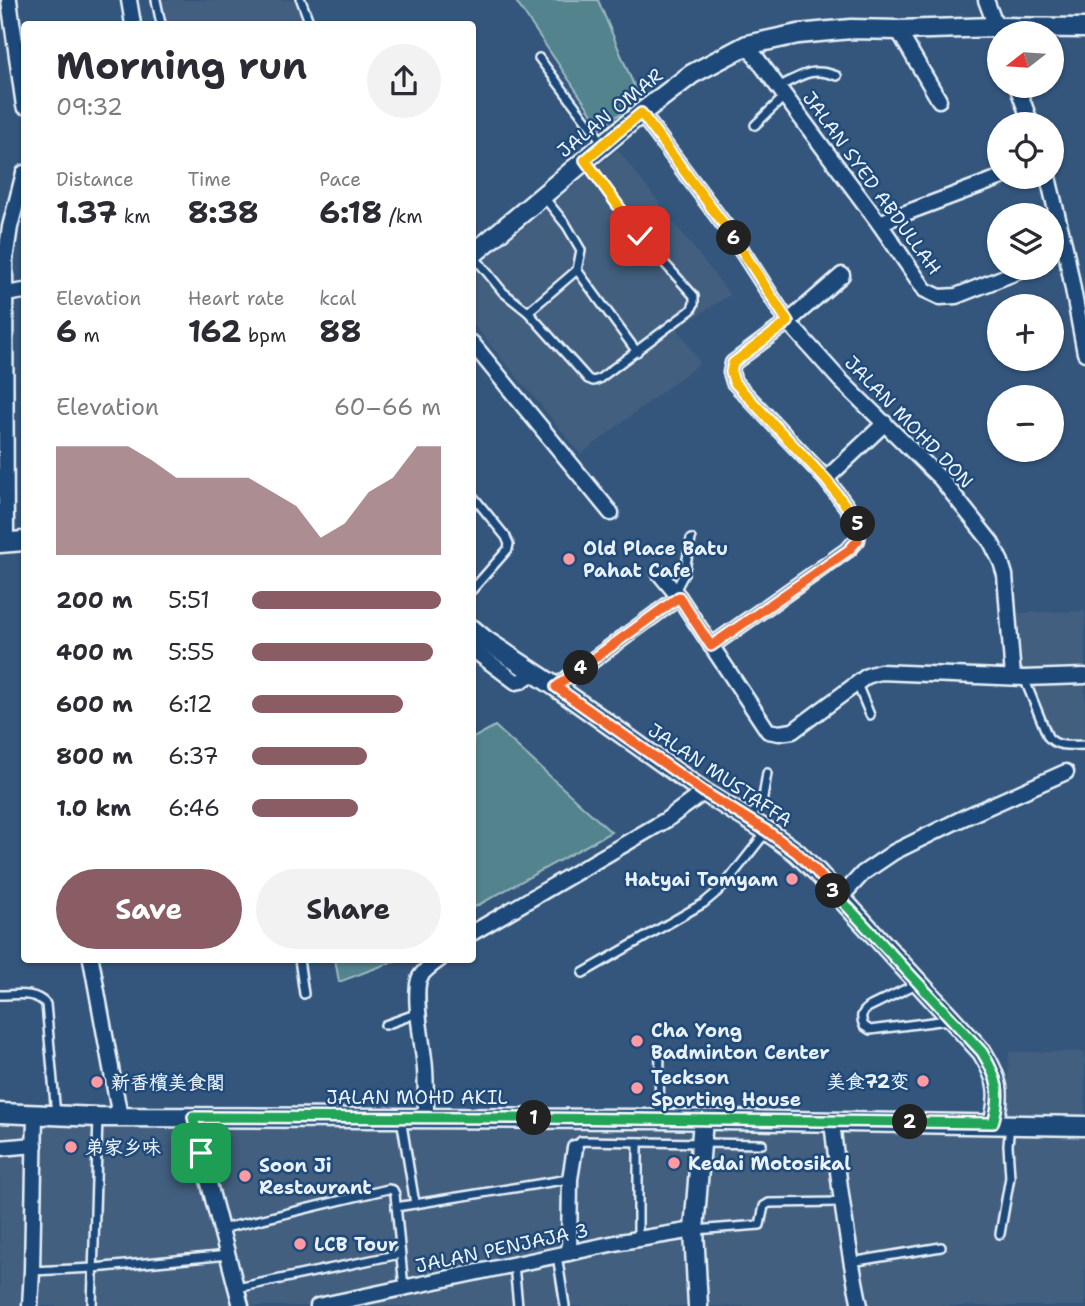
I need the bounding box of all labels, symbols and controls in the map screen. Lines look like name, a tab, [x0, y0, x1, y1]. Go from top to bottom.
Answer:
north arrow	[987, 21, 1064, 98]
map controls	[987, 21, 1064, 462]
text: Morning run	[56, 40, 307, 91]
button: share	[367, 44, 441, 118]
street label: JALAN OMAR	[552, 63, 668, 163]
street label: JALAN SYED ABDULLAH	[797, 86, 947, 280]
text: 09:32	[56, 92, 123, 122]
button: locate	[987, 112, 1064, 189]
text: Distance	[56, 167, 134, 192]
text: Time	[188, 167, 231, 192]
text: Pace	[319, 167, 361, 192]
text: 1.37	[56, 192, 117, 233]
text: 8:38	[188, 192, 259, 233]
text: 6:18	[319, 192, 382, 233]
button: layers	[987, 203, 1064, 280]
text: km	[117, 204, 151, 229]
text: /km	[382, 204, 423, 229]
pin	[610, 206, 670, 266]
icon: check	[621, 217, 659, 255]
pin: 6	[716, 220, 752, 256]
text: 6	[727, 225, 740, 250]
text: Elevation	[56, 286, 141, 311]
text: Heart rate	[188, 286, 284, 311]
text: kcal	[319, 286, 356, 311]
button: +	[987, 294, 1064, 371]
text: 6	[56, 311, 77, 352]
text: 162	[188, 311, 242, 352]
text: 88	[319, 311, 362, 352]
text: m	[77, 323, 100, 348]
text: bpm	[242, 323, 286, 348]
street label: JALAN MOHD DON	[839, 350, 979, 494]
button: −	[987, 385, 1064, 462]
text: Elevation	[56, 392, 159, 422]
text: 60–66 m	[334, 392, 441, 422]
pin: 5	[840, 506, 876, 542]
text: 5	[852, 511, 863, 536]
place label: Old Place Batu Pahat Cafe	[583, 536, 728, 583]
marker: Old Place Batu Pahat Cafe	[561, 551, 577, 567]
text: 200 m	[56, 585, 133, 615]
text: 5:51	[168, 585, 210, 615]
text: 400 m	[56, 637, 133, 667]
text: 5:55	[168, 637, 214, 667]
pin: 4	[564, 650, 598, 686]
text: 4	[574, 655, 587, 680]
text: 600 m	[56, 689, 133, 719]
text: 6:12	[168, 689, 213, 719]
street label: JALAN MUSTAFFA	[643, 718, 797, 833]
text: 800 m	[56, 741, 133, 771]
text: 6:37	[168, 741, 219, 771]
text: 1.0 km	[56, 793, 131, 823]
text: 6:46	[168, 793, 220, 823]
place label: Hatyai Tomyam	[624, 867, 778, 892]
button: Save	[56, 869, 242, 949]
button: Share	[256, 869, 441, 949]
marker: Hatyai Tomyam	[784, 871, 800, 887]
pin: 3	[816, 874, 850, 908]
text: 3	[826, 878, 839, 903]
place label: Cha Yong Badminton Center	[651, 1018, 830, 1065]
marker: Cha Yong Badminton Center	[629, 1033, 645, 1049]
place label: Teckson Sporting House	[651, 1065, 801, 1112]
place label: 美食72变	[826, 1069, 909, 1094]
place label: 新香檳美食閣	[111, 1070, 225, 1095]
marker: 美食72变	[915, 1073, 931, 1089]
marker: 新香檳美食閣	[89, 1074, 105, 1090]
marker: Teckson Sporting House	[629, 1080, 645, 1096]
street label: JALAN MOHD AKIL	[326, 1085, 508, 1110]
pin: 1	[516, 1100, 552, 1136]
pin: 2	[892, 1104, 928, 1140]
text: 1	[529, 1105, 538, 1130]
text: 2	[903, 1109, 916, 1134]
pin	[171, 1123, 231, 1183]
icon: arrive	[182, 1134, 220, 1172]
place label: 弟家乡味	[85, 1135, 161, 1160]
marker: 弟家乡味	[63, 1139, 79, 1155]
place label: Kedai Motosikal	[688, 1151, 851, 1176]
place label: Soon Ji Restaurant	[259, 1153, 372, 1200]
marker: Kedai Motosikal	[666, 1155, 682, 1171]
marker: Soon Ji Restaurant	[237, 1168, 253, 1184]
street label: JALAN PENJAJA 3	[413, 1217, 591, 1279]
place label: LCB Tour	[314, 1232, 398, 1257]
marker: LCB Tour	[292, 1236, 308, 1252]

